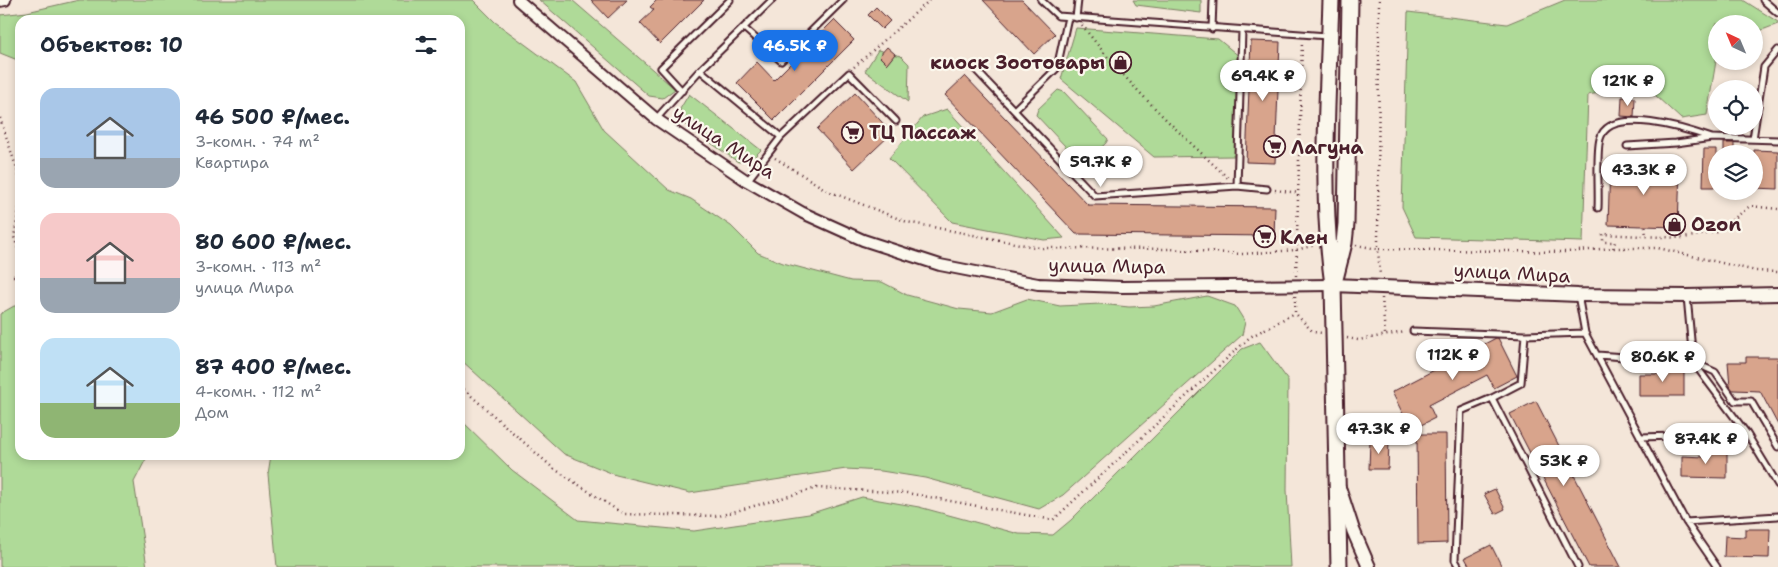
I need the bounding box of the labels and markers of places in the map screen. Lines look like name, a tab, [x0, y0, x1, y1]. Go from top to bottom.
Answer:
pin: 46.5K ₽	[749, 30, 841, 72]
place label: киоск Зоотовары	[930, 50, 1105, 75]
shop icon: киоск Зоотовары	[1109, 50, 1133, 74]
pin: 69.4K ₽	[1217, 59, 1309, 102]
pin: 121K ₽	[1587, 64, 1669, 107]
supermarket icon: ТЦ Пассаж	[841, 120, 865, 144]
place label: ТЦ Пассаж	[869, 120, 976, 145]
supermarket icon: Лагуна	[1263, 135, 1287, 159]
place label: Лагуна	[1291, 135, 1364, 160]
pin: 59.7K ₽	[1055, 146, 1147, 188]
pin: 43.3K ₽	[1598, 154, 1690, 196]
shop icon: Ozon	[1663, 212, 1687, 236]
place label: Ozon	[1691, 212, 1741, 237]
supermarket icon: Клен	[1252, 225, 1276, 249]
place label: Клен	[1280, 225, 1328, 250]
pin: 112K ₽	[1412, 338, 1494, 381]
pin: 80.6K ₽	[1617, 340, 1709, 383]
pin: 47.3K ₽	[1333, 412, 1425, 455]
pin: 87.4K ₽	[1660, 422, 1752, 465]
pin: 53K ₽	[1529, 444, 1599, 487]

